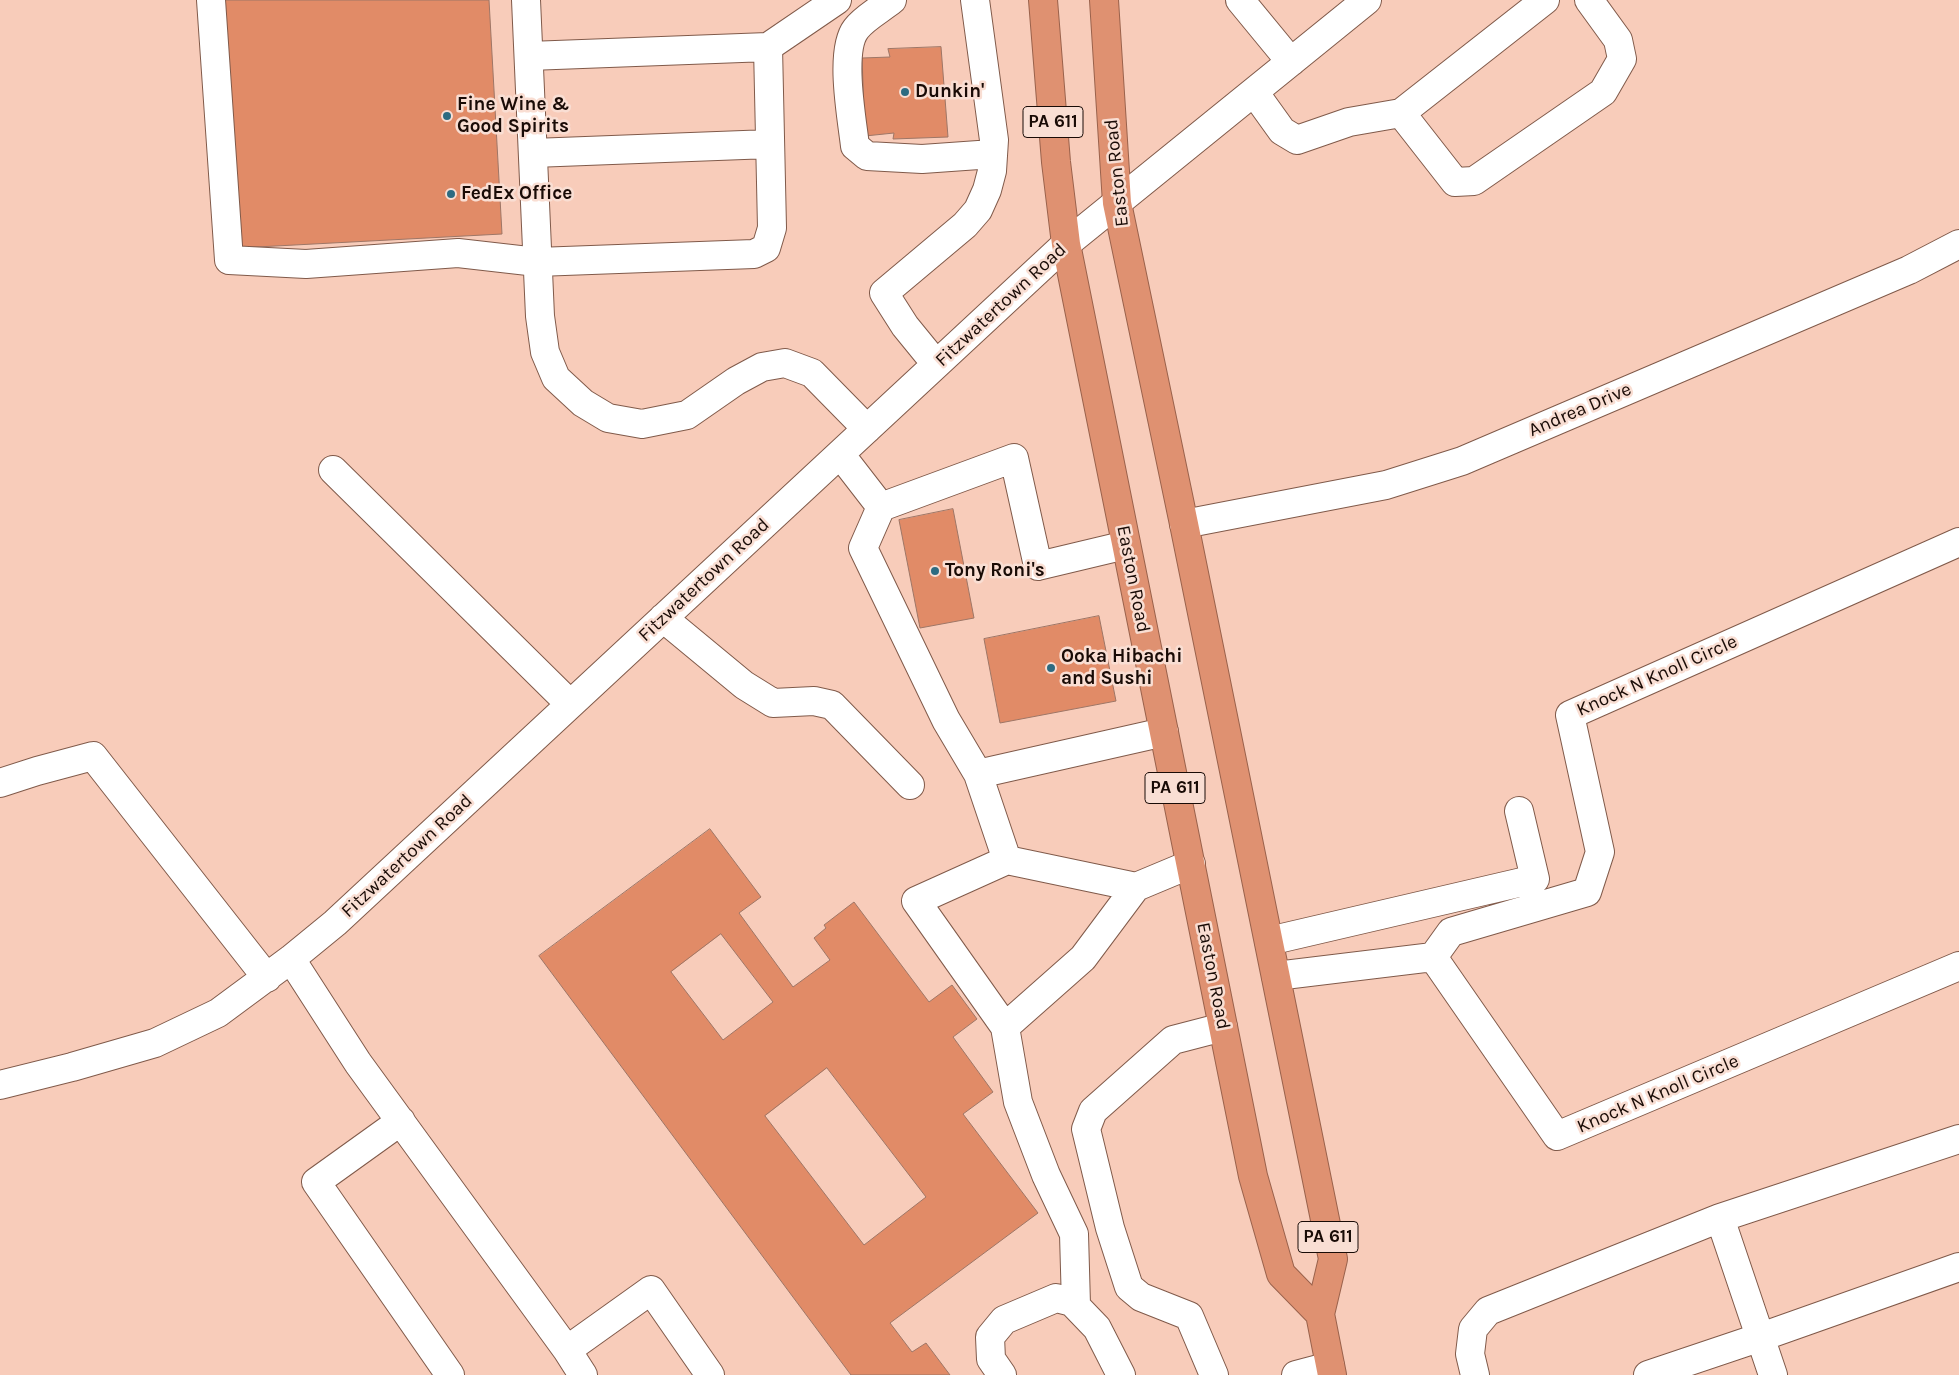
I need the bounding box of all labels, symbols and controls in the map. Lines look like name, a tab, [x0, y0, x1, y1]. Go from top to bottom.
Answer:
place label: Dunkin'	[915, 81, 985, 103]
marker: Dunkin'	[899, 86, 911, 98]
place label: Fine Wine & Good Spirits	[457, 94, 570, 138]
road number: PA 611	[1023, 106, 1083, 138]
marker: Fine Wine & Good Spirits	[441, 110, 453, 122]
street label: Easton Road	[1100, 118, 1134, 228]
place label: FedEx Office	[461, 183, 572, 205]
marker: FedEx Office	[445, 188, 457, 200]
street label: Fitzwatertown Road	[931, 238, 1071, 372]
street label: Andrea Drive	[1525, 378, 1635, 442]
street label: Fitzwatertown Road	[634, 513, 774, 647]
street label: Easton Road	[1111, 524, 1155, 634]
place label: Tony Roni's	[945, 560, 1045, 582]
marker: Tony Roni's	[929, 565, 941, 577]
street label: Knock N Knoll Circle	[1573, 630, 1741, 722]
place label: Ooka Hibachi and Sushi	[1061, 646, 1182, 690]
marker: Ooka Hibachi and Sushi	[1045, 662, 1057, 674]
road number: PA 611	[1145, 772, 1205, 804]
street label: Fitzwatertown Road	[337, 789, 477, 923]
street label: Easton Road	[1191, 921, 1235, 1031]
street label: Knock N Knoll Circle	[1574, 1050, 1742, 1138]
road number: PA 611	[1298, 1222, 1358, 1252]

